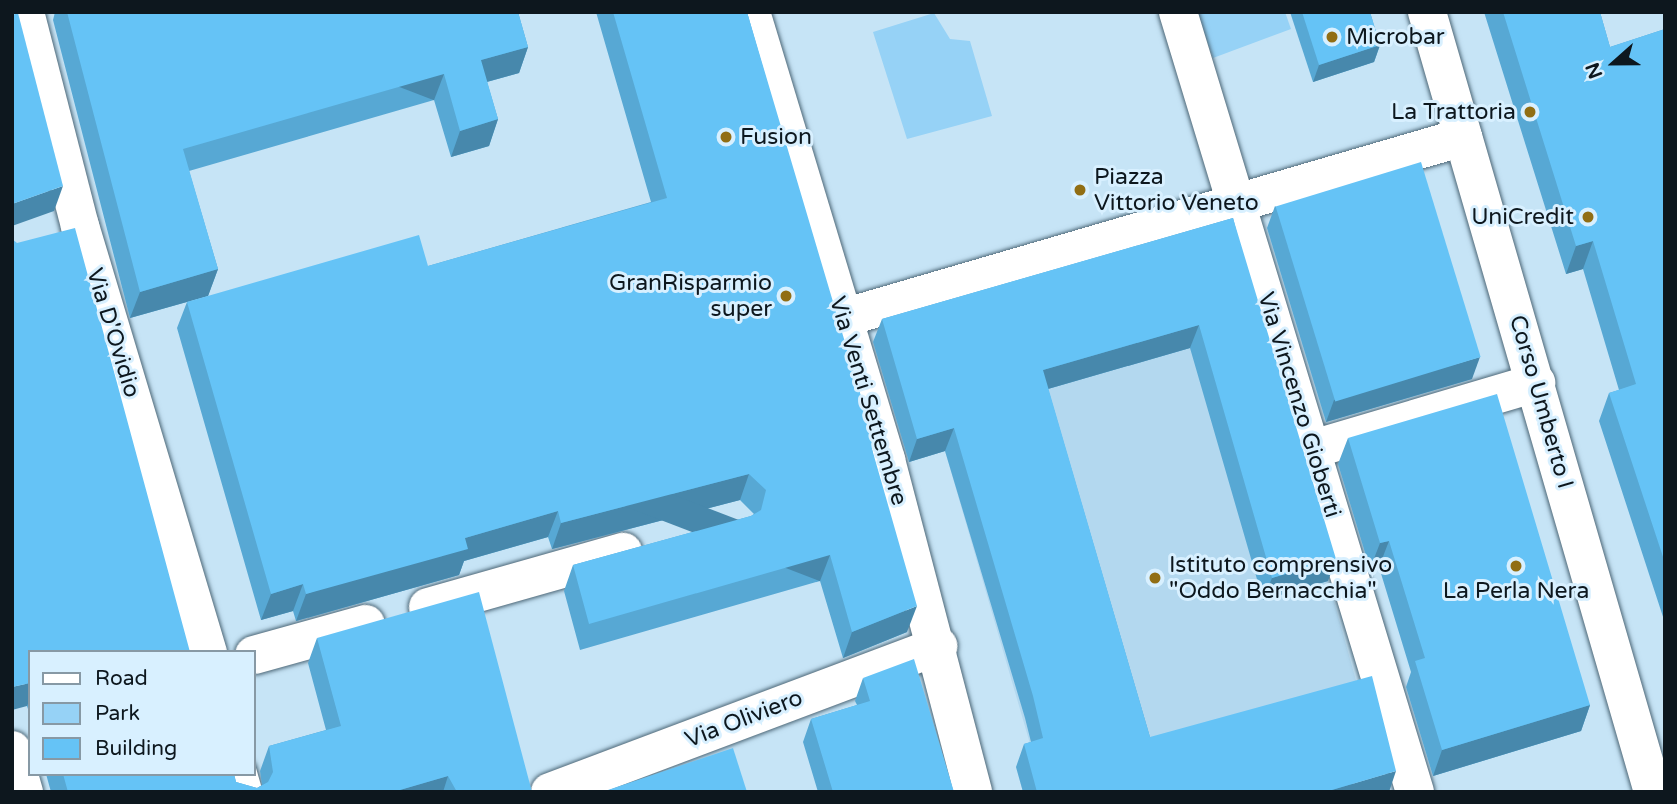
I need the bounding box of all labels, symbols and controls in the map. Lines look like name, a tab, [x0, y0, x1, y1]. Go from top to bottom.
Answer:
place label: Microbar	[1346, 23, 1445, 51]
north arrow	[1579, 28, 1649, 98]
marker: Microbar	[1324, 29, 1340, 45]
text: N	[1581, 59, 1607, 82]
place label: La Trattoria	[1391, 98, 1516, 126]
marker: La Trattoria	[1522, 104, 1538, 120]
place label: Fusion	[740, 123, 812, 151]
marker: Fusion	[718, 129, 734, 145]
place label: Piazza Vittorio Veneto	[1094, 163, 1259, 217]
marker: Piazza Vittorio Veneto	[1072, 182, 1088, 198]
place label: UniCredit	[1471, 203, 1574, 231]
marker: UniCredit	[1580, 209, 1596, 225]
street label: Via D'Ovidio	[80, 265, 146, 401]
place label: GranRisparmio super	[609, 269, 772, 323]
marker: GranRisparmio super	[778, 288, 794, 304]
street label: Via Vincenzo Gioberti	[1252, 289, 1346, 521]
street label: Via Venti Settembre	[823, 293, 913, 509]
street label: Corso Umberto I	[1503, 312, 1579, 492]
place label: Istituto comprensivo "Oddo Bernacchia"	[1169, 551, 1392, 605]
marker: La Perla Nera	[1508, 558, 1524, 574]
marker: Istituto comprensivo "Oddo Bernacchia"	[1147, 570, 1163, 586]
place label: La Perla Nera	[1443, 577, 1589, 605]
legend	[28, 650, 256, 776]
text: Road	[95, 666, 148, 691]
street label: Via Oliviero	[681, 684, 807, 754]
text: Park	[95, 701, 140, 726]
text: Building	[95, 736, 177, 761]

